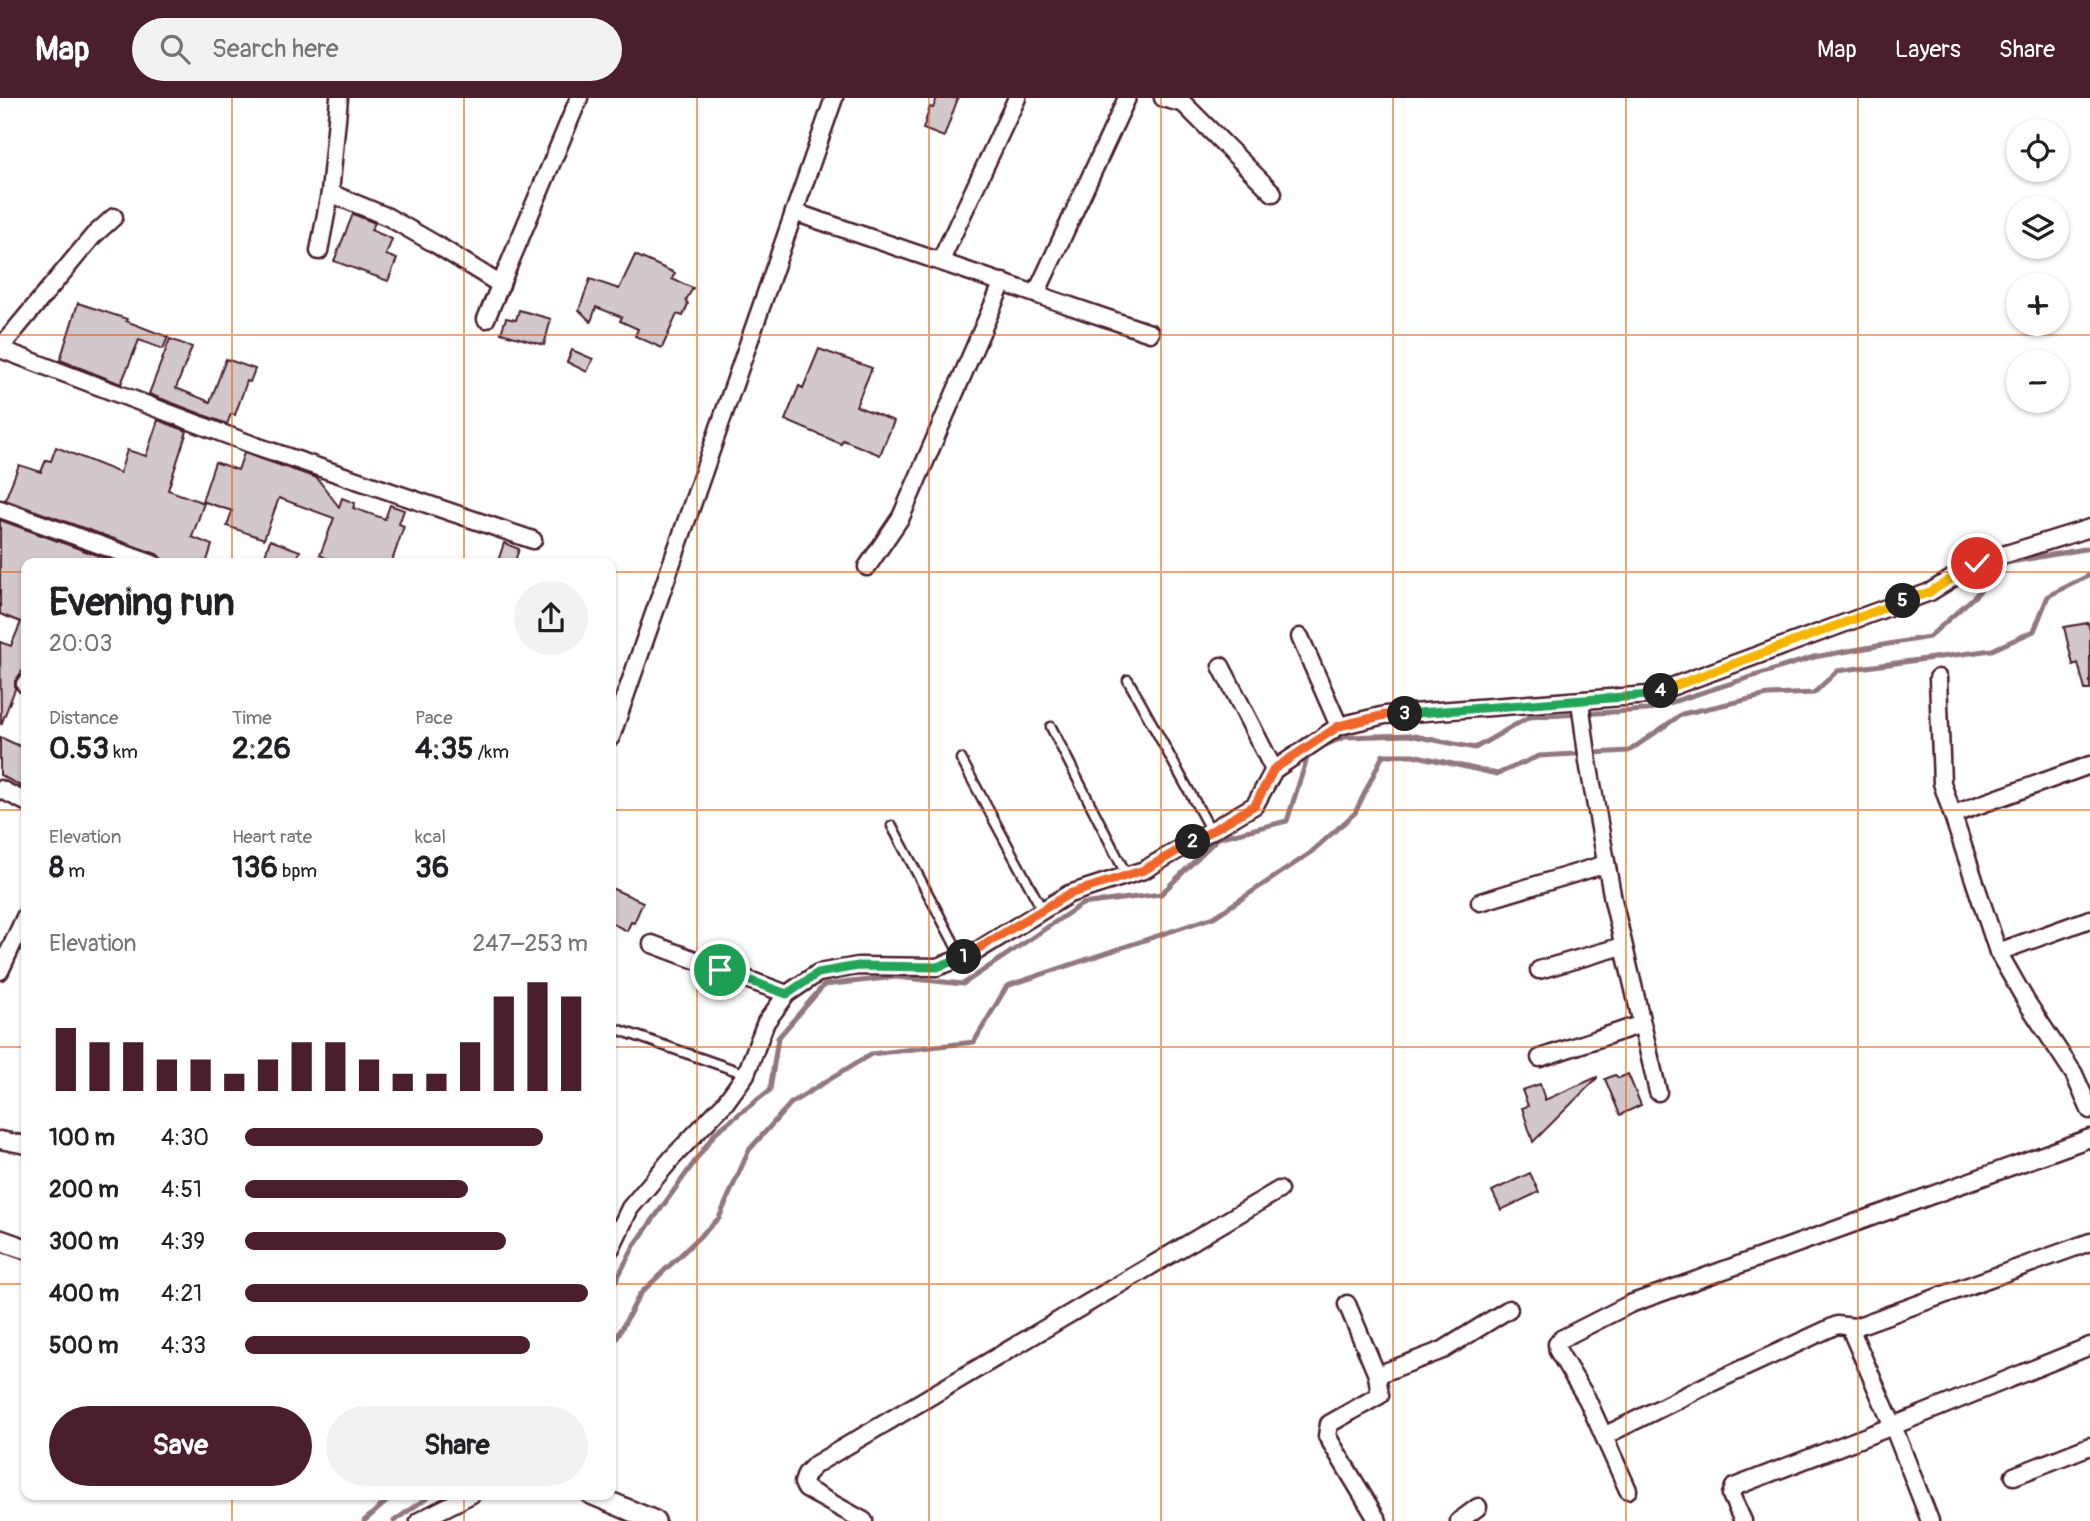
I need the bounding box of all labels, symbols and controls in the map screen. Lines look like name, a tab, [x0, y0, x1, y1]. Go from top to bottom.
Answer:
search box	[132, 18, 622, 81]
text: Map	[35, 29, 90, 70]
icon: search	[156, 30, 194, 68]
text: Search here	[212, 33, 339, 65]
text: Map	[1817, 35, 1857, 64]
text: Layers	[1895, 35, 1961, 64]
text: Share	[1999, 35, 2055, 64]
map controls	[2006, 119, 2069, 413]
button: locate	[2006, 119, 2069, 182]
button: layers	[2006, 196, 2069, 259]
button: +	[2006, 273, 2069, 336]
button: −	[2006, 350, 2069, 413]
pin	[1947, 533, 2007, 593]
icon: check	[1958, 544, 1996, 582]
text: Evening run	[49, 579, 235, 627]
button: share	[514, 581, 588, 655]
pin: 5	[1885, 584, 1920, 618]
text: 5	[1897, 588, 1908, 612]
text: 20:03	[49, 629, 112, 658]
pin: 4	[1644, 674, 1678, 708]
text: 4	[1655, 678, 1666, 702]
pin: 3	[1388, 696, 1422, 732]
text: 3	[1399, 701, 1410, 725]
text: Distance	[49, 706, 118, 730]
text: Time	[232, 706, 272, 730]
text: Pace	[415, 706, 453, 730]
text: 0.53	[49, 730, 109, 767]
text: 2:26	[232, 730, 291, 767]
text: 4:35	[415, 730, 473, 767]
text: km	[109, 740, 138, 764]
text: /km	[473, 740, 509, 764]
pin: 2	[1176, 824, 1210, 860]
text: Elevation	[49, 825, 121, 849]
text: Heart rate	[232, 825, 312, 849]
text: kcal	[415, 825, 446, 849]
text: 2	[1187, 829, 1198, 853]
text: 8	[49, 849, 64, 886]
text: 136	[232, 849, 278, 886]
text: 36	[415, 849, 449, 886]
text: m	[64, 859, 85, 883]
text: bpm	[278, 859, 317, 883]
text: Elevation	[49, 929, 137, 958]
text: 247–253 m	[473, 929, 588, 958]
pin	[690, 940, 750, 1000]
pin: 1	[946, 940, 982, 974]
text: 1	[960, 944, 967, 968]
icon: arrive	[701, 951, 739, 989]
text: 100 m	[49, 1123, 115, 1152]
text: 4:30	[161, 1123, 209, 1152]
text: 200 m	[49, 1175, 119, 1204]
text: 4:51	[161, 1175, 202, 1204]
text: 300 m	[49, 1227, 119, 1256]
text: 4:39	[161, 1227, 205, 1256]
text: 400 m	[49, 1279, 119, 1308]
text: 4:21	[161, 1279, 202, 1308]
text: 500 m	[49, 1331, 118, 1360]
text: 4:33	[161, 1331, 206, 1360]
button: Save	[49, 1406, 312, 1486]
button: Share	[326, 1406, 588, 1486]

